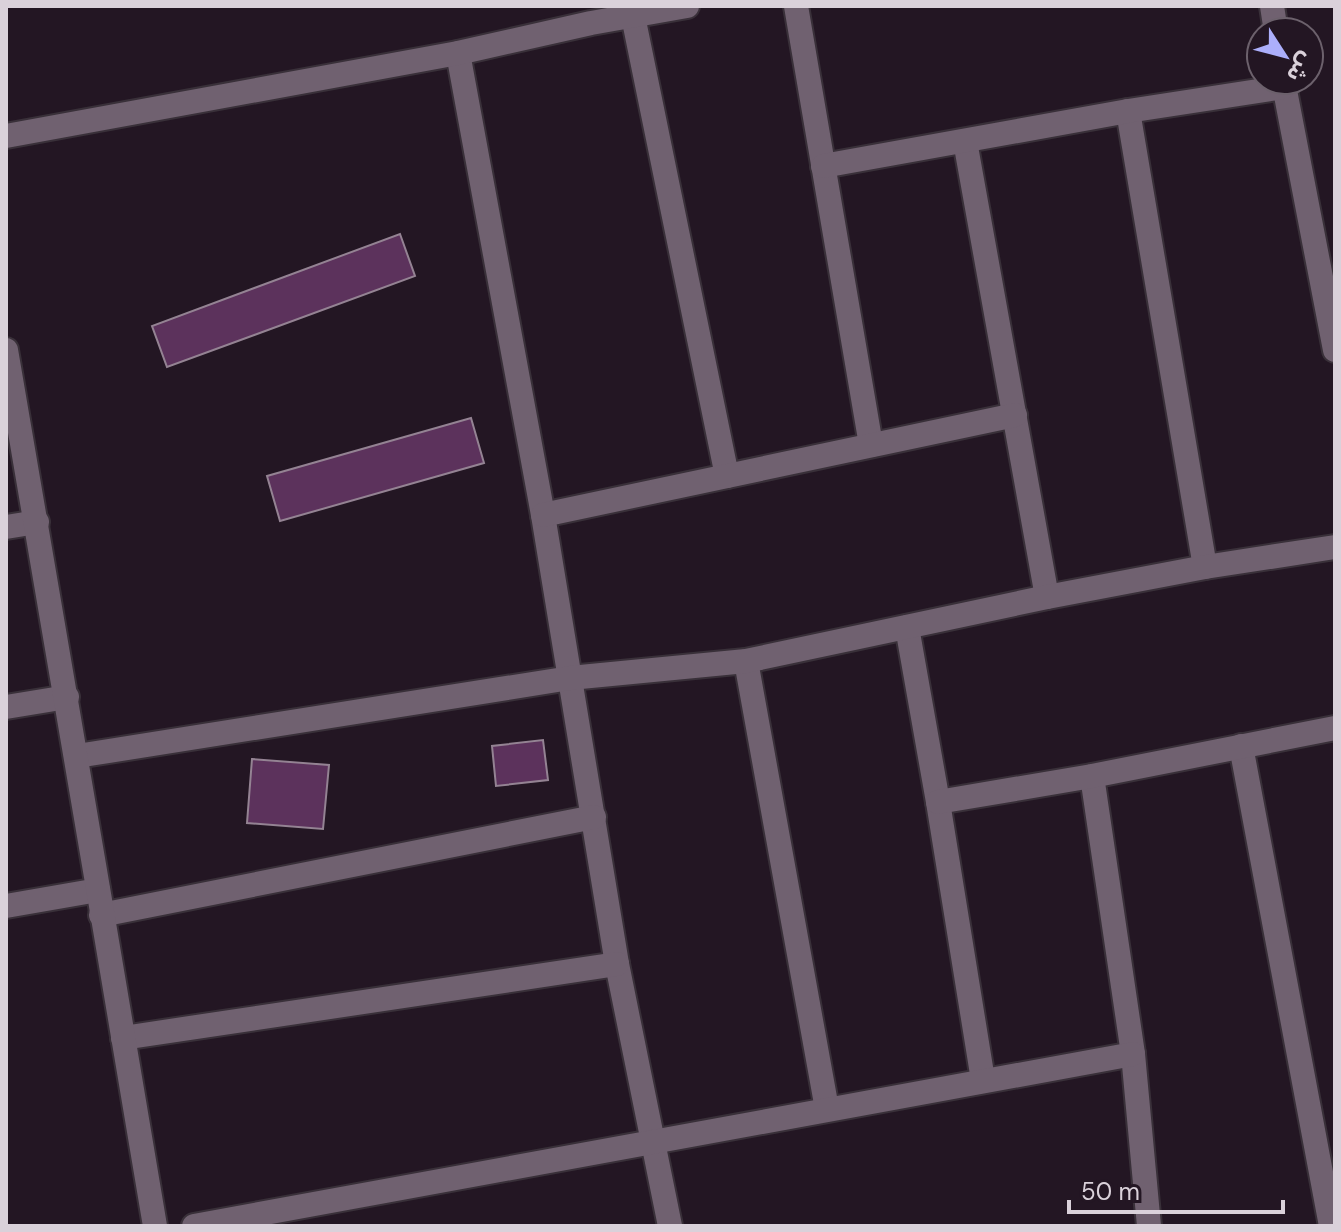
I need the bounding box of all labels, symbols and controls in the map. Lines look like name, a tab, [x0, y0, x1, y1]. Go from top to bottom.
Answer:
north arrow	[1245, 16, 1325, 96]
text: ش	[1280, 47, 1321, 88]
scale bar	[1069, 1164, 1283, 1214]
text: 50 m	[1081, 1176, 1140, 1207]

